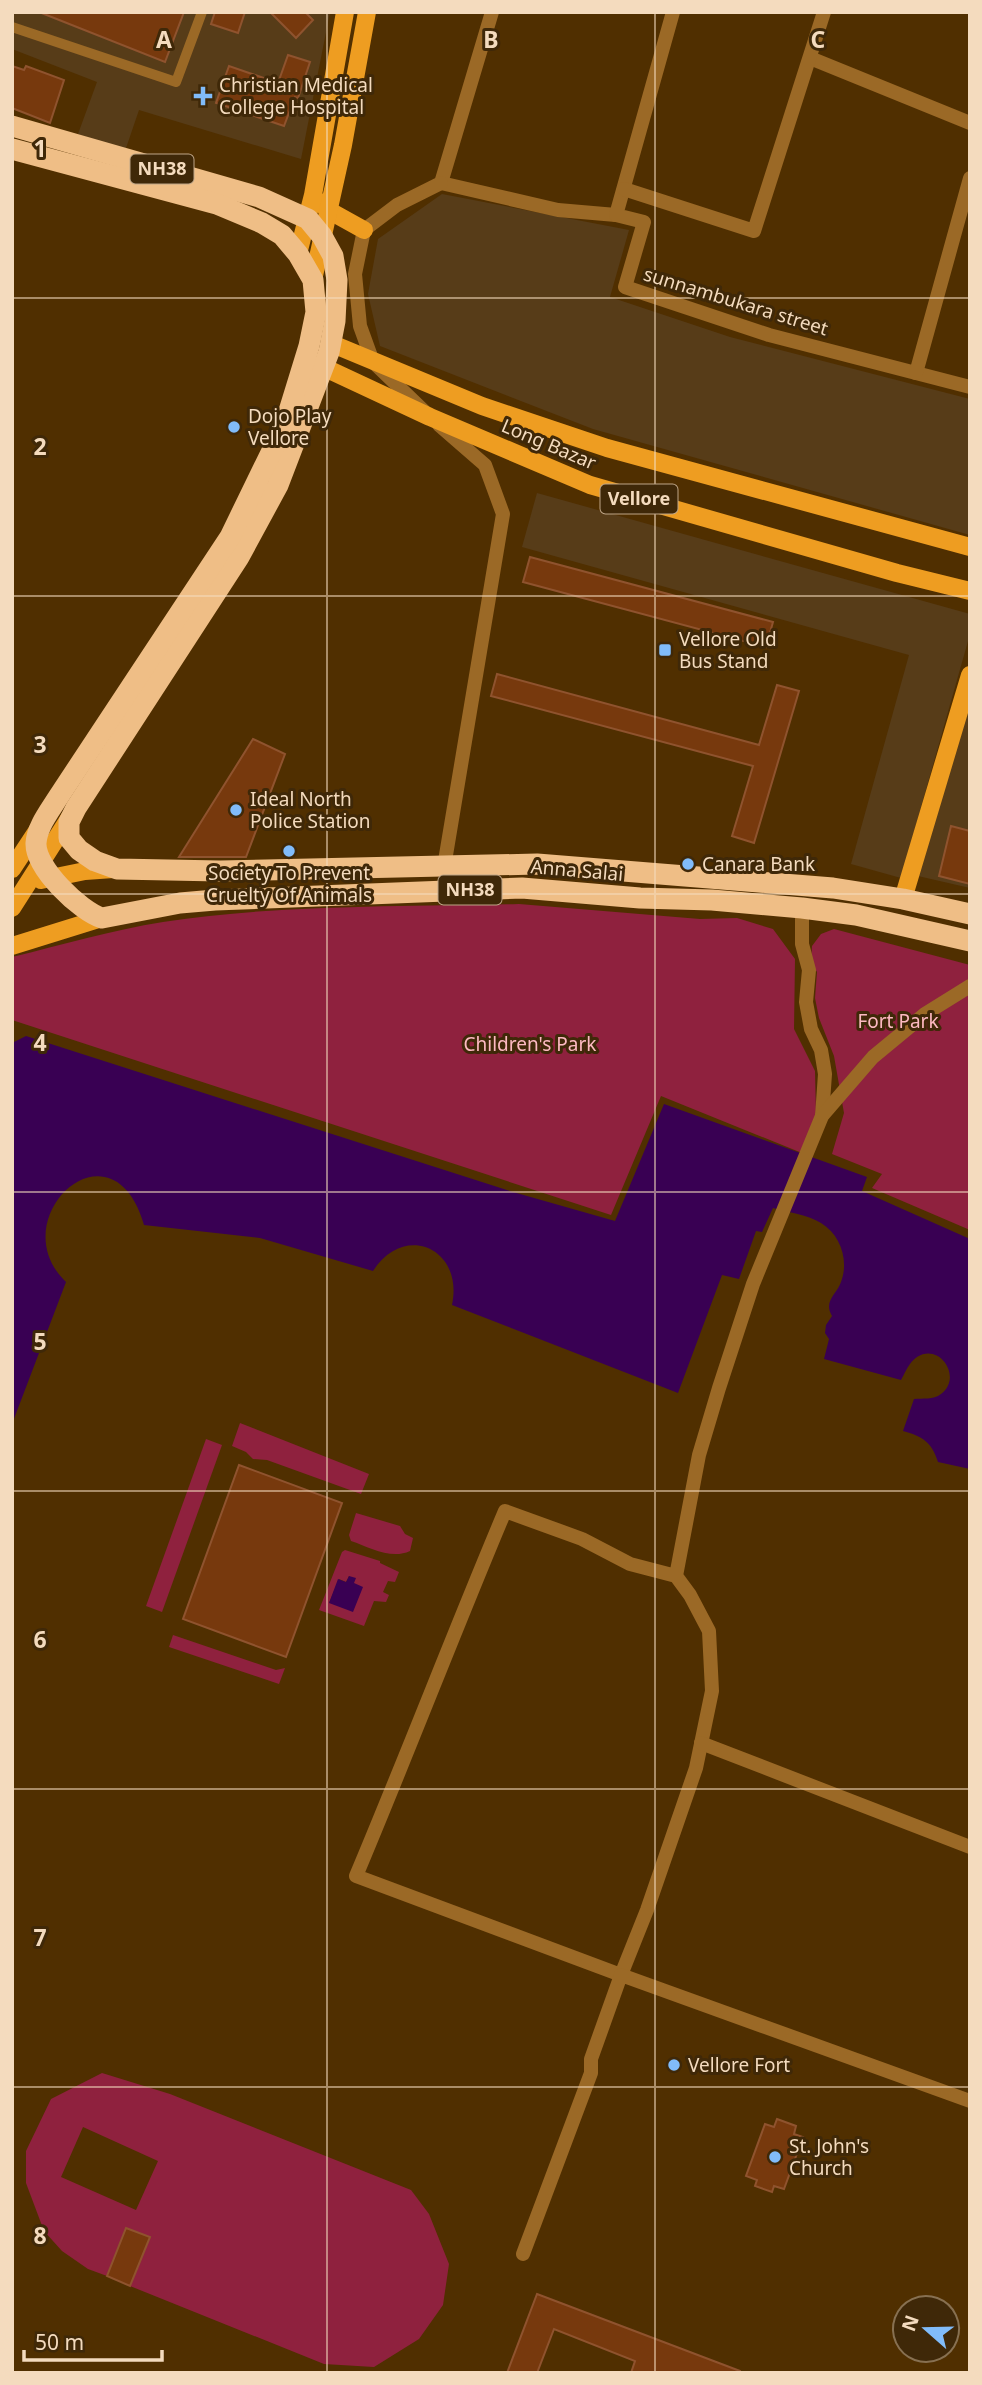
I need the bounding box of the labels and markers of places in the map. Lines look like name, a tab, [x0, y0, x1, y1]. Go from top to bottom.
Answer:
place label: Christian Medical College Hospital	[219, 72, 373, 120]
marker: Christian Medical College Hospital	[193, 86, 213, 106]
place label: Dojo Play Vellore	[248, 403, 332, 451]
marker: Dojo Play Vellore	[226, 419, 242, 435]
place label: Vellore Old Bus Stand	[679, 626, 777, 674]
marker: Vellore Old Bus Stand	[657, 642, 673, 658]
place label: Ideal North Police Station	[250, 786, 371, 834]
marker: Ideal North Police Station	[228, 802, 244, 818]
marker: Society To Prevent Cruelty Of Animals	[281, 843, 297, 859]
place label: Canara Bank	[702, 851, 815, 877]
marker: Canara Bank	[680, 856, 696, 872]
place label: Society To Prevent Cruelty Of Animals	[206, 860, 372, 908]
place label: Vellore Fort	[688, 2052, 790, 2078]
marker: Vellore Fort	[666, 2057, 682, 2073]
place label: St. John's Church	[789, 2133, 869, 2181]
marker: St. John's Church	[767, 2149, 783, 2165]

